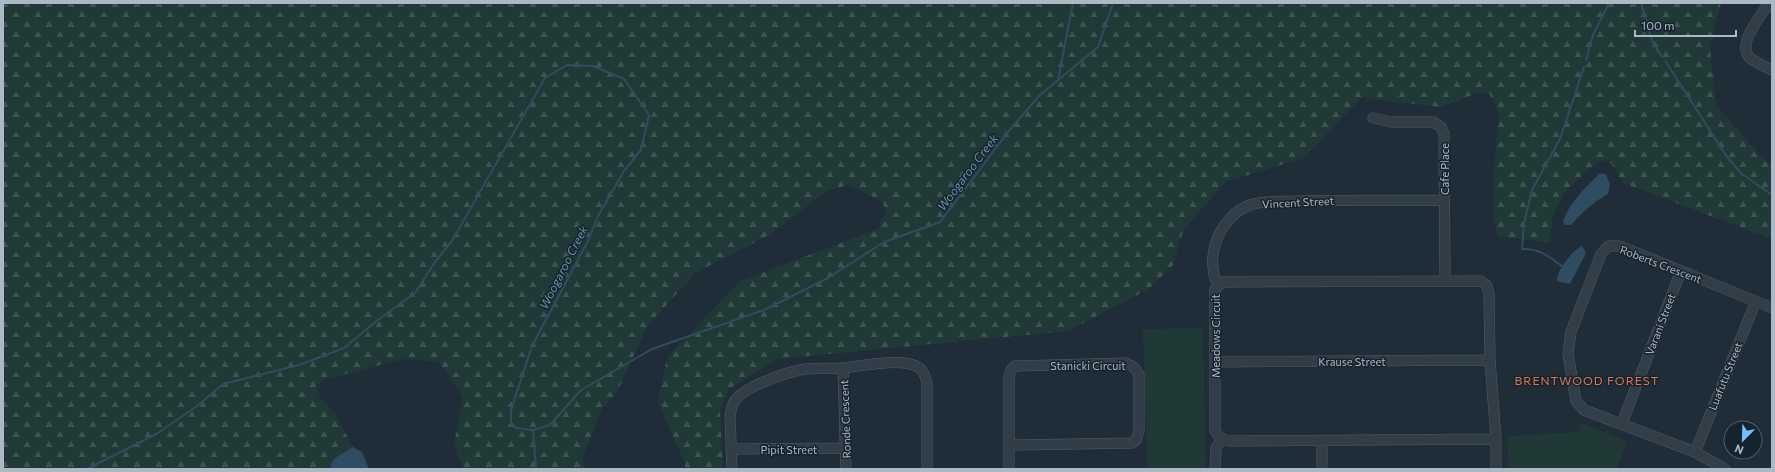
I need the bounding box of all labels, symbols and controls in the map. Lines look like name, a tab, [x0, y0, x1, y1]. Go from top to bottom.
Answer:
scale bar	[1635, 12, 1736, 38]
text: 100 m	[1641, 18, 1675, 32]
water label: Woogaroo Creek	[934, 131, 1000, 213]
street label: Cafe Place	[1438, 143, 1451, 195]
street label: Vincent Street	[1262, 194, 1335, 210]
water label: Woogaroo Creek	[536, 223, 590, 311]
street label: Roberts Crescent	[1618, 242, 1704, 286]
street label: Varani Street	[1642, 291, 1678, 357]
street label: Meadows Circuit	[1209, 293, 1222, 378]
street label: Luafutu Street	[1705, 339, 1745, 412]
street label: Krause Street	[1318, 355, 1386, 368]
street label: Stanicki Circuit	[1050, 359, 1126, 372]
district label: BRENTWOOD FOREST	[1515, 373, 1659, 387]
street label: Ronde Crescent	[837, 379, 853, 459]
north arrow	[1723, 420, 1763, 460]
text: N	[1733, 442, 1745, 457]
street label: Pipit Street	[761, 443, 818, 456]

